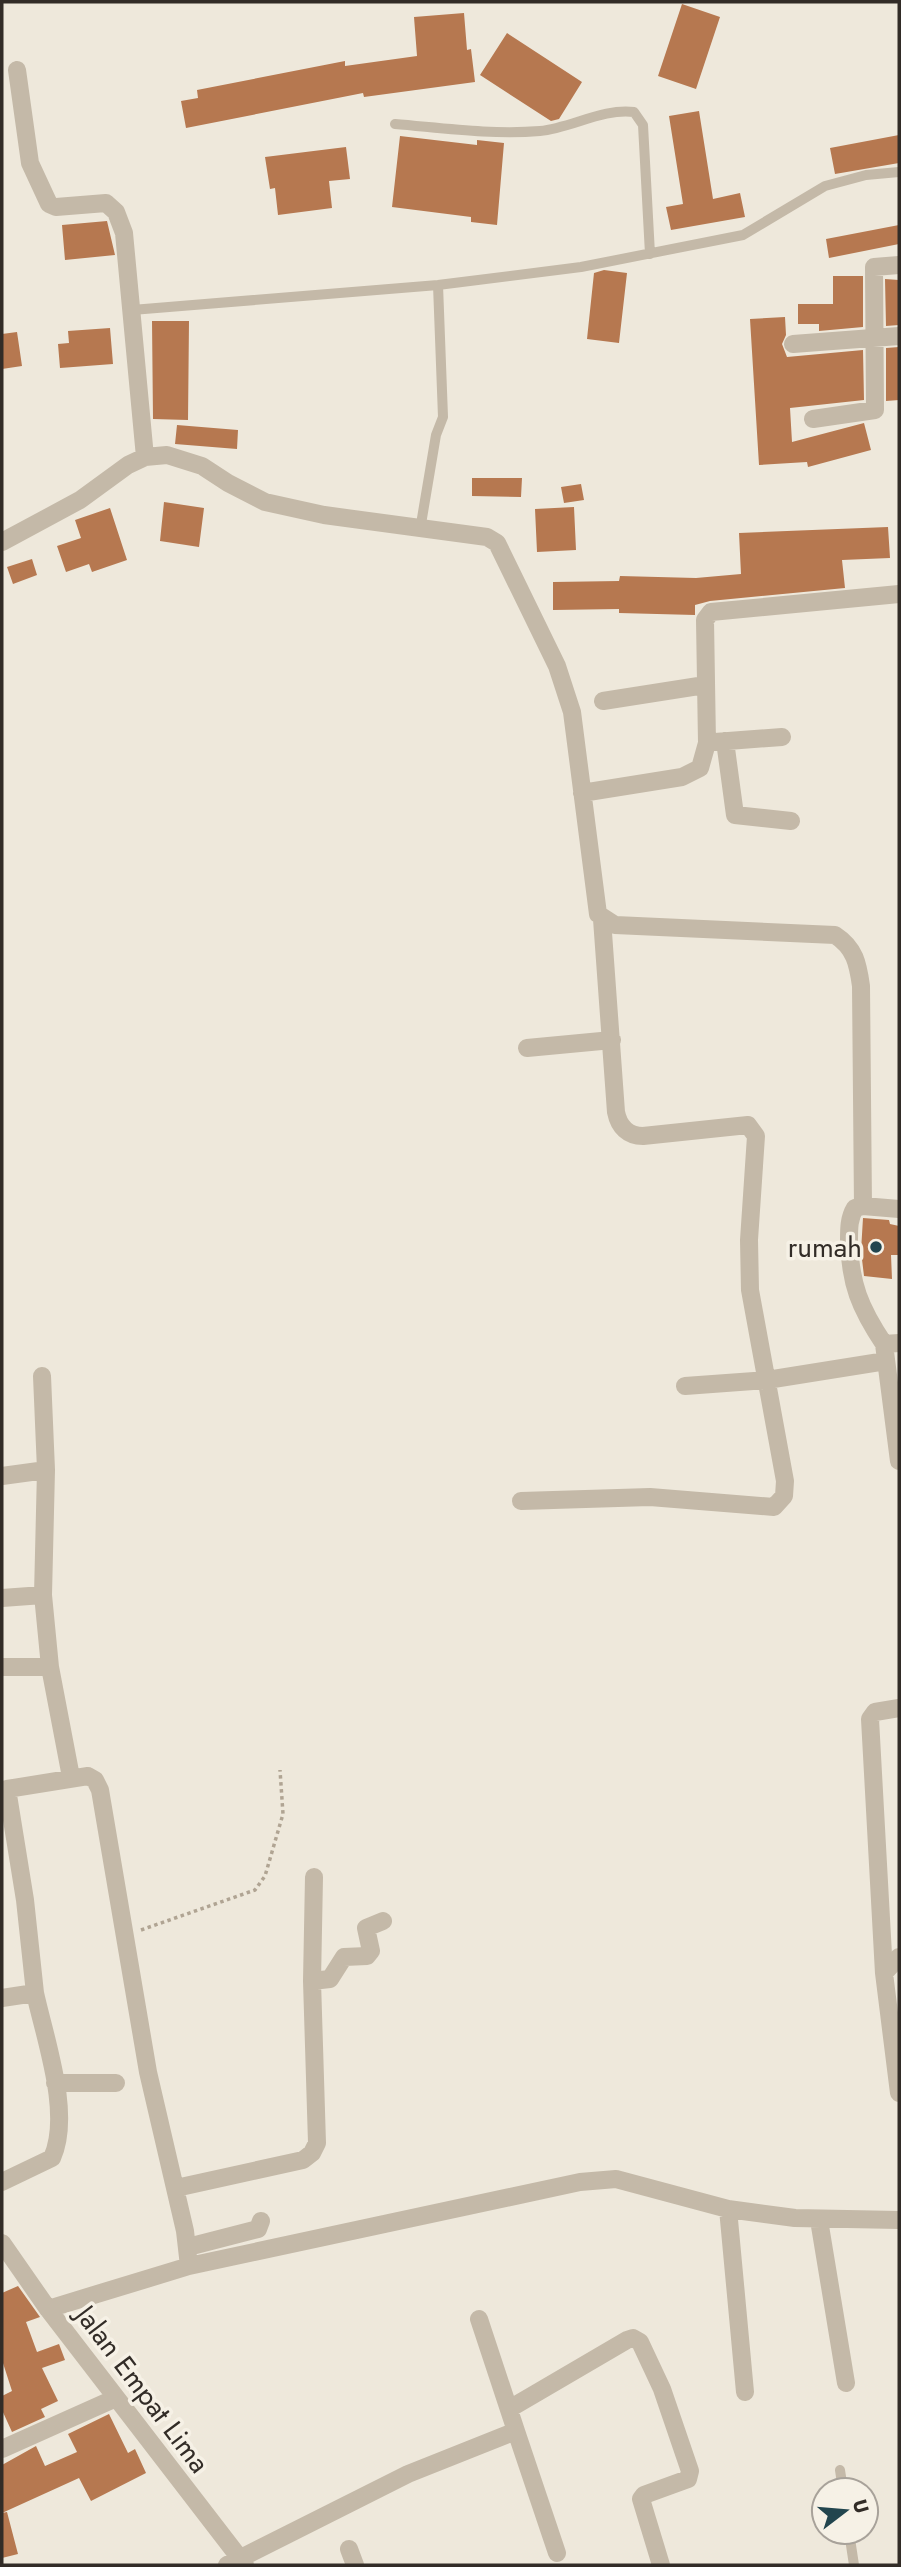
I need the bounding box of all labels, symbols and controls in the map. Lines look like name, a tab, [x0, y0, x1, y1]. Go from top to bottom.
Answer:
place label: rumah	[788, 1227, 862, 1268]
marker: rumah	[868, 1239, 884, 1255]
street label: Jalan Empat Lima	[64, 2294, 219, 2482]
north arrow	[810, 2476, 880, 2546]
text: U	[846, 2496, 876, 2517]

